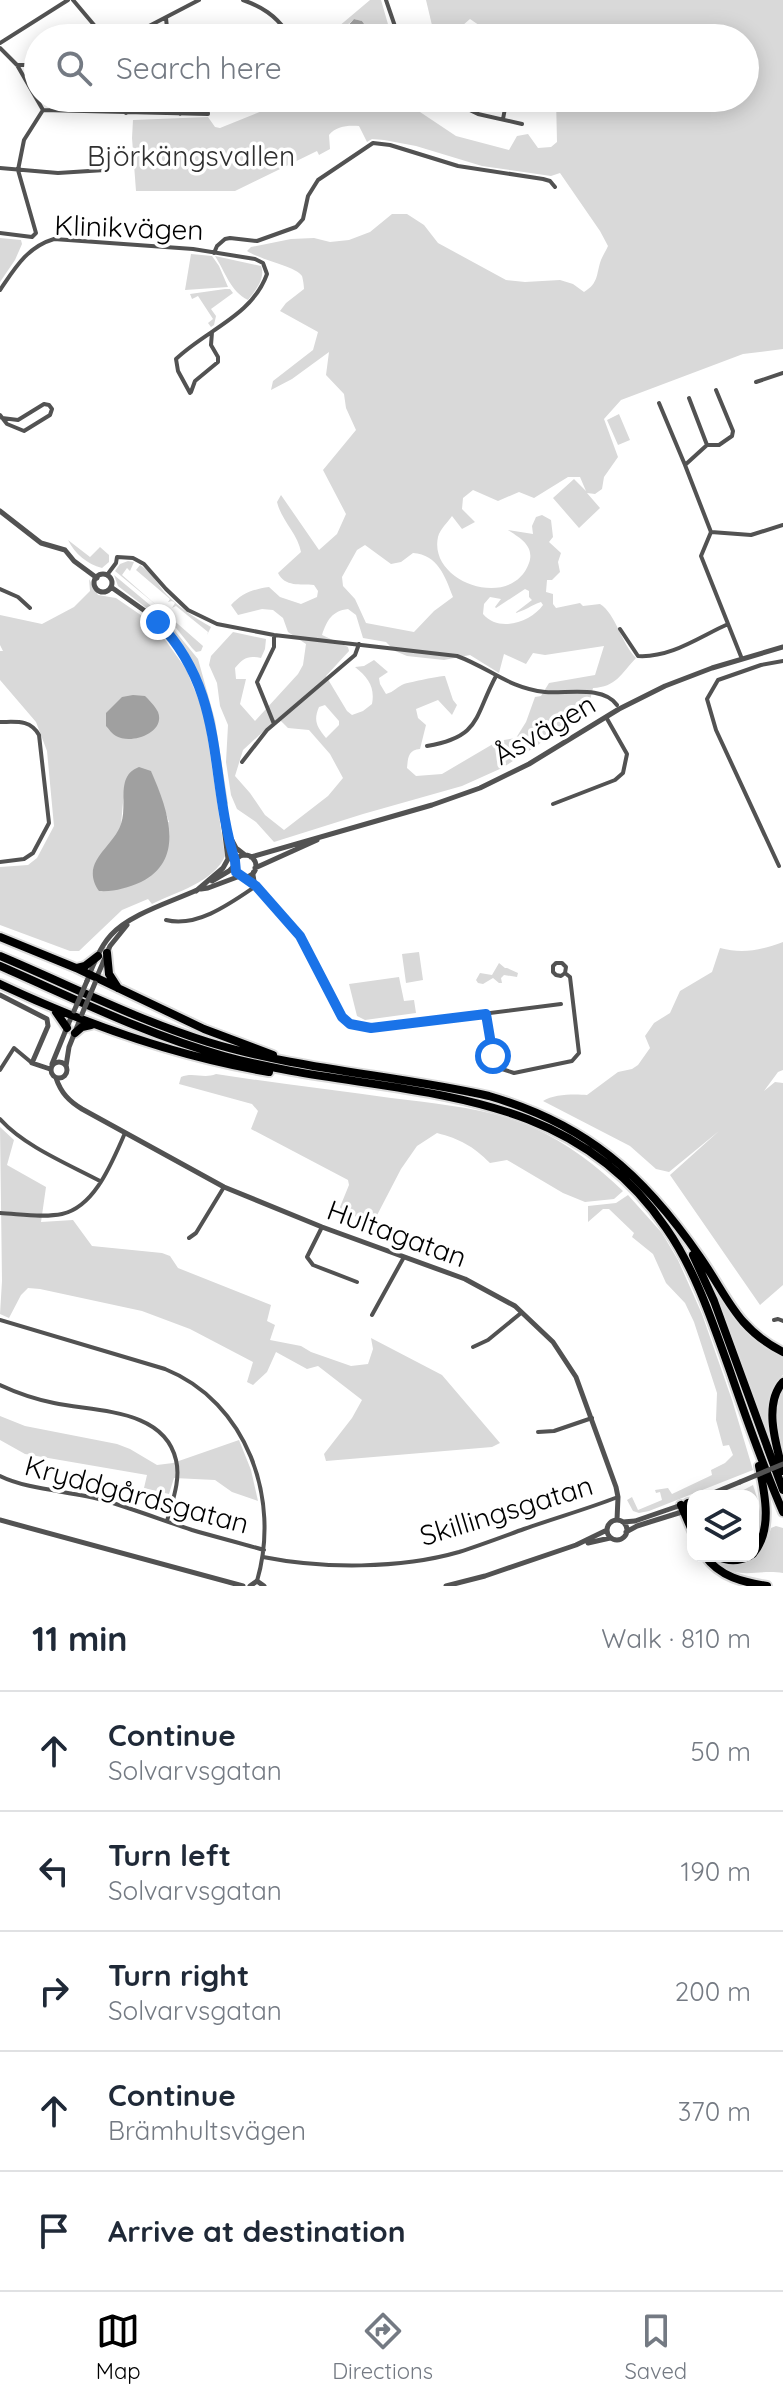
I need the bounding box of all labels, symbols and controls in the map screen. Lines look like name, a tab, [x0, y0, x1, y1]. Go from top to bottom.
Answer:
search box	[24, 24, 759, 112]
icon: search	[52, 46, 96, 90]
text: Search here	[116, 49, 282, 87]
park label: Björkängsvallen	[87, 138, 295, 173]
street label: Klinikvägen	[54, 207, 204, 247]
route end	[140, 604, 176, 640]
street label: Åsvägen	[487, 686, 601, 772]
route start	[475, 1038, 511, 1074]
street label: Hultagatan	[322, 1192, 472, 1274]
street label: Kryddgårdsgatan	[21, 1447, 253, 1541]
street label: Skillingsgatan	[415, 1467, 597, 1553]
map controls	[687, 1490, 759, 1562]
button: layers	[687, 1490, 759, 1562]
text: 11 min	[32, 1617, 128, 1660]
text: Walk · 810 m	[601, 1622, 751, 1655]
text: Continue	[108, 1716, 236, 1754]
icon: ahead	[32, 1729, 76, 1773]
text: 50 m	[691, 1735, 751, 1768]
text: Solvarvsgatan	[108, 1754, 282, 1787]
text: Turn left	[108, 1836, 231, 1874]
icon: left	[32, 1849, 76, 1893]
text: 190 m	[681, 1855, 751, 1888]
text: Solvarvsgatan	[108, 1874, 282, 1907]
text: Turn right	[108, 1956, 249, 1994]
icon: right	[32, 1969, 76, 2013]
text: 200 m	[675, 1975, 751, 2008]
text: Solvarvsgatan	[108, 1994, 282, 2027]
text: Continue	[108, 2076, 236, 2114]
icon: ahead	[32, 2089, 76, 2133]
text: 370 m	[678, 2095, 751, 2128]
text: Brämhultsvägen	[108, 2114, 306, 2147]
icon: arrive	[32, 2209, 76, 2253]
text: Arrive at destination	[108, 2212, 406, 2250]
tab: Map	[96, 2309, 141, 2385]
tab: Directions	[332, 2309, 433, 2385]
tab: Saved	[624, 2309, 687, 2385]

